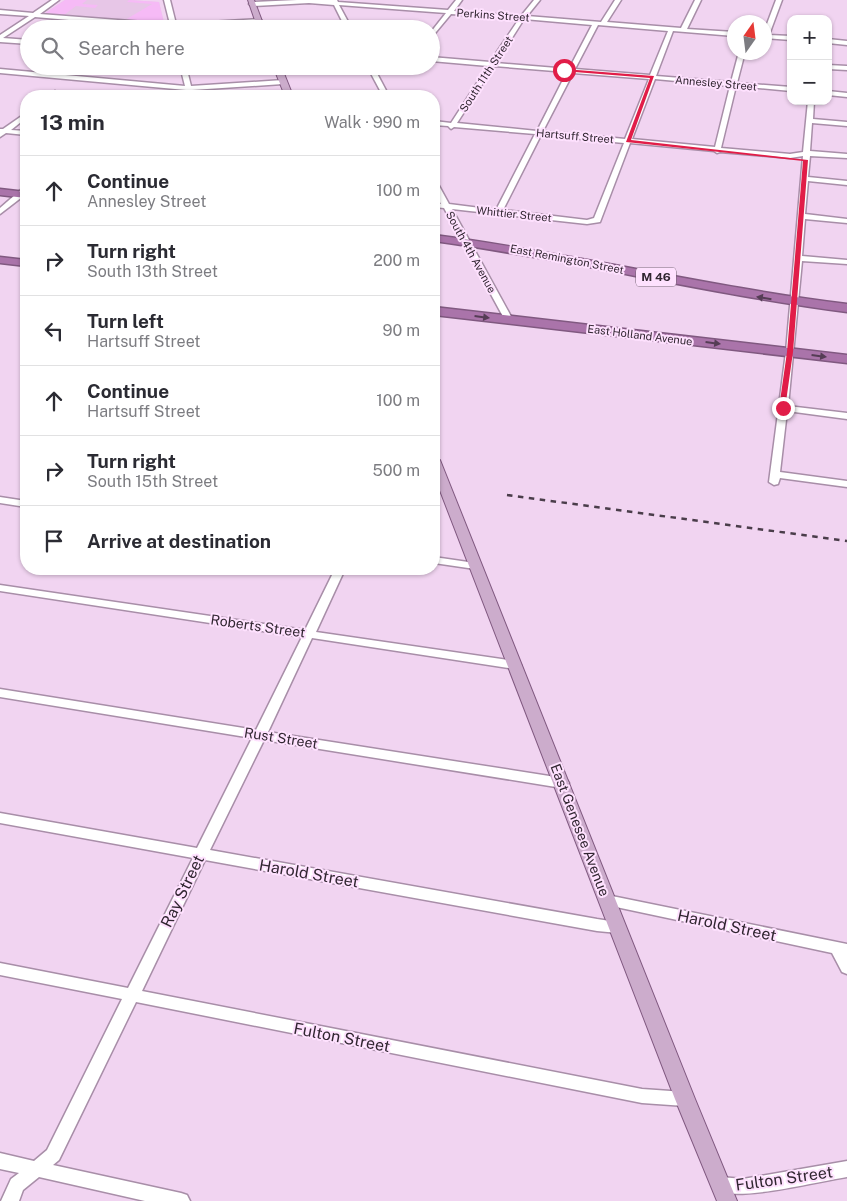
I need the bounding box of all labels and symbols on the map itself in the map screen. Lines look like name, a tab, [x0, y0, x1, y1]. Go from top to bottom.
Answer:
street label: Perkins Street	[456, 6, 530, 24]
north arrow	[727, 15, 772, 60]
street label: South 11th Street	[457, 34, 515, 114]
route start	[553, 59, 576, 82]
street label: Annesley Street	[675, 73, 757, 93]
street label: Hartsuff Street	[536, 127, 614, 145]
street label: Whittier Street	[476, 204, 552, 224]
street label: South 4th Avenue	[444, 209, 498, 295]
street label: East Remington Street	[509, 242, 625, 276]
road number: M 46	[636, 268, 676, 286]
one-way arrow	[756, 293, 772, 301]
one-way arrow	[474, 313, 490, 321]
street label: East Holland Avenue	[587, 323, 693, 347]
one-way arrow	[705, 339, 721, 347]
one-way arrow	[811, 352, 827, 360]
route end	[772, 397, 795, 420]
street label: Roberts Street	[210, 611, 306, 641]
street label: Rust Street	[243, 724, 319, 752]
street label: East Genesee Avenue	[547, 762, 613, 899]
street label: Ray Street	[157, 852, 208, 931]
street label: Harold Street	[258, 855, 360, 892]
street label: Harold Street	[676, 906, 778, 945]
street label: Fulton Street	[292, 1019, 392, 1056]
street label: Fulton Street	[734, 1162, 834, 1195]

